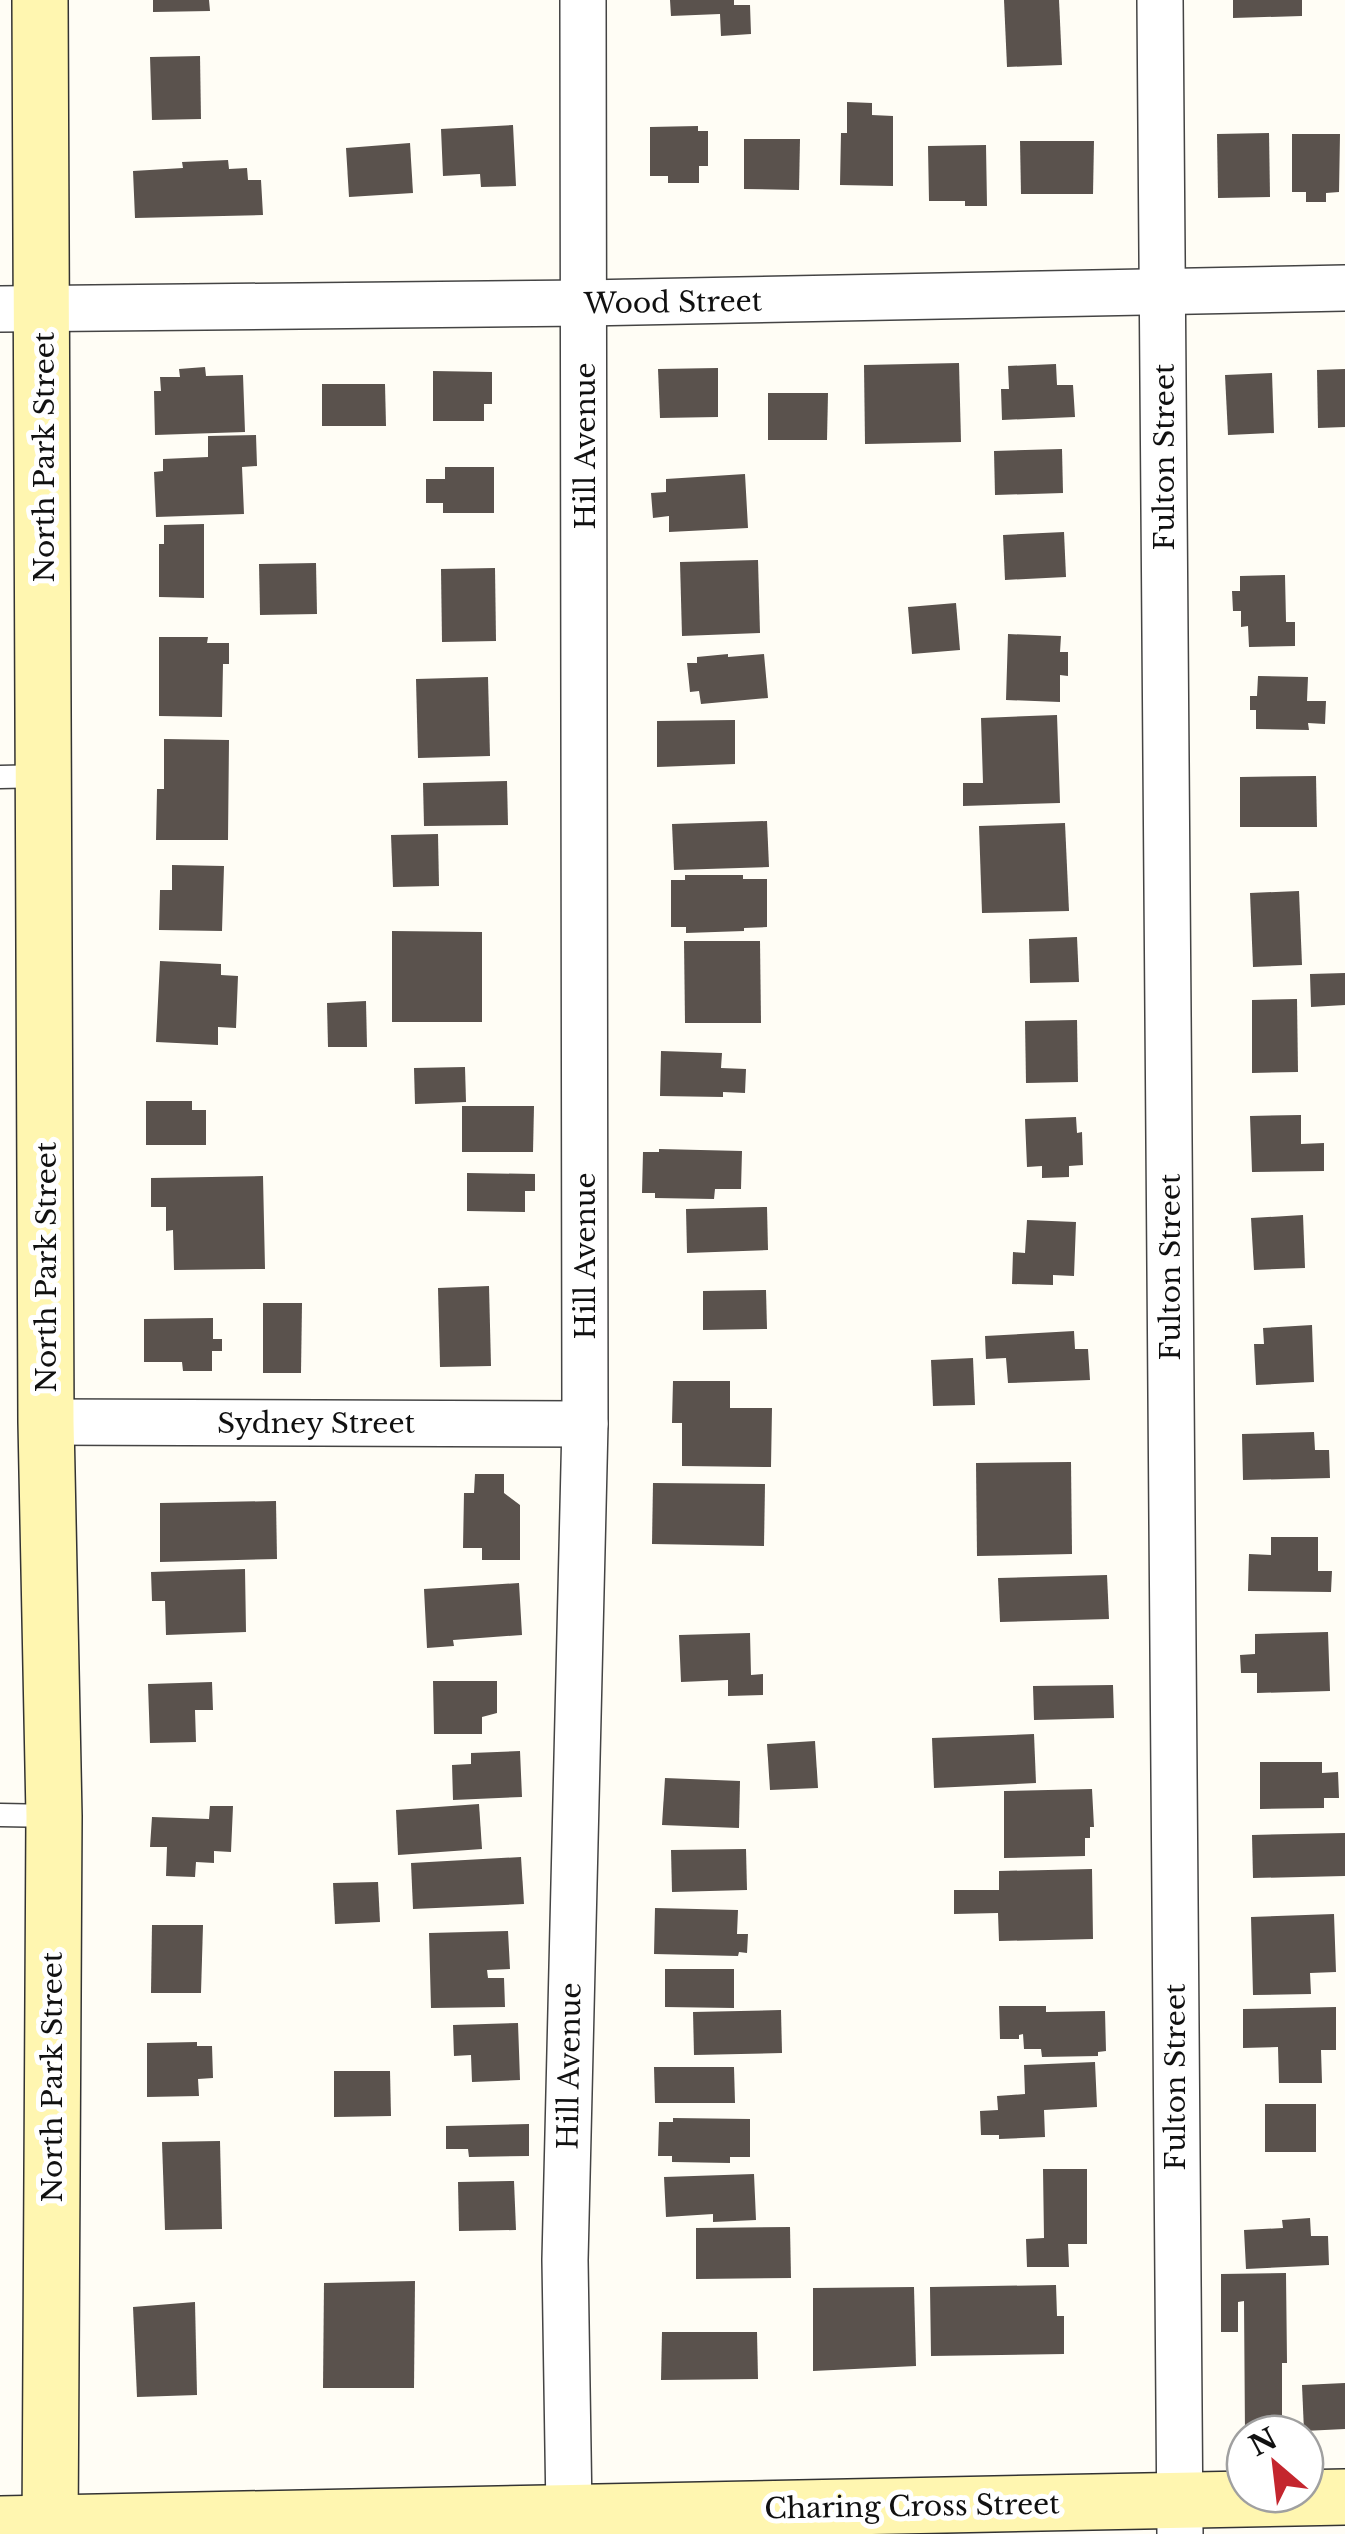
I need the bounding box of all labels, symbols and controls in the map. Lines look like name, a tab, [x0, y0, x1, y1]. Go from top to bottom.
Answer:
street label: Wood Street	[582, 283, 763, 322]
street label: North Park Street	[27, 331, 62, 582]
street label: Hill Avenue	[568, 362, 603, 530]
street label: Fulton Street	[1147, 363, 1182, 551]
street label: North Park Street	[29, 1141, 64, 1392]
street label: Hill Avenue	[568, 1172, 603, 1340]
street label: Fulton Street	[1153, 1173, 1188, 1361]
street label: Sydney Street	[217, 1406, 415, 1441]
street label: North Park Street	[35, 1951, 70, 2202]
street label: Hill Avenue	[551, 1982, 588, 2150]
street label: Fulton Street	[1158, 1983, 1193, 2171]
north arrow	[1225, 2414, 1325, 2514]
text: N	[1244, 2421, 1283, 2464]
street label: Charing Cross Street	[764, 2486, 1060, 2527]

